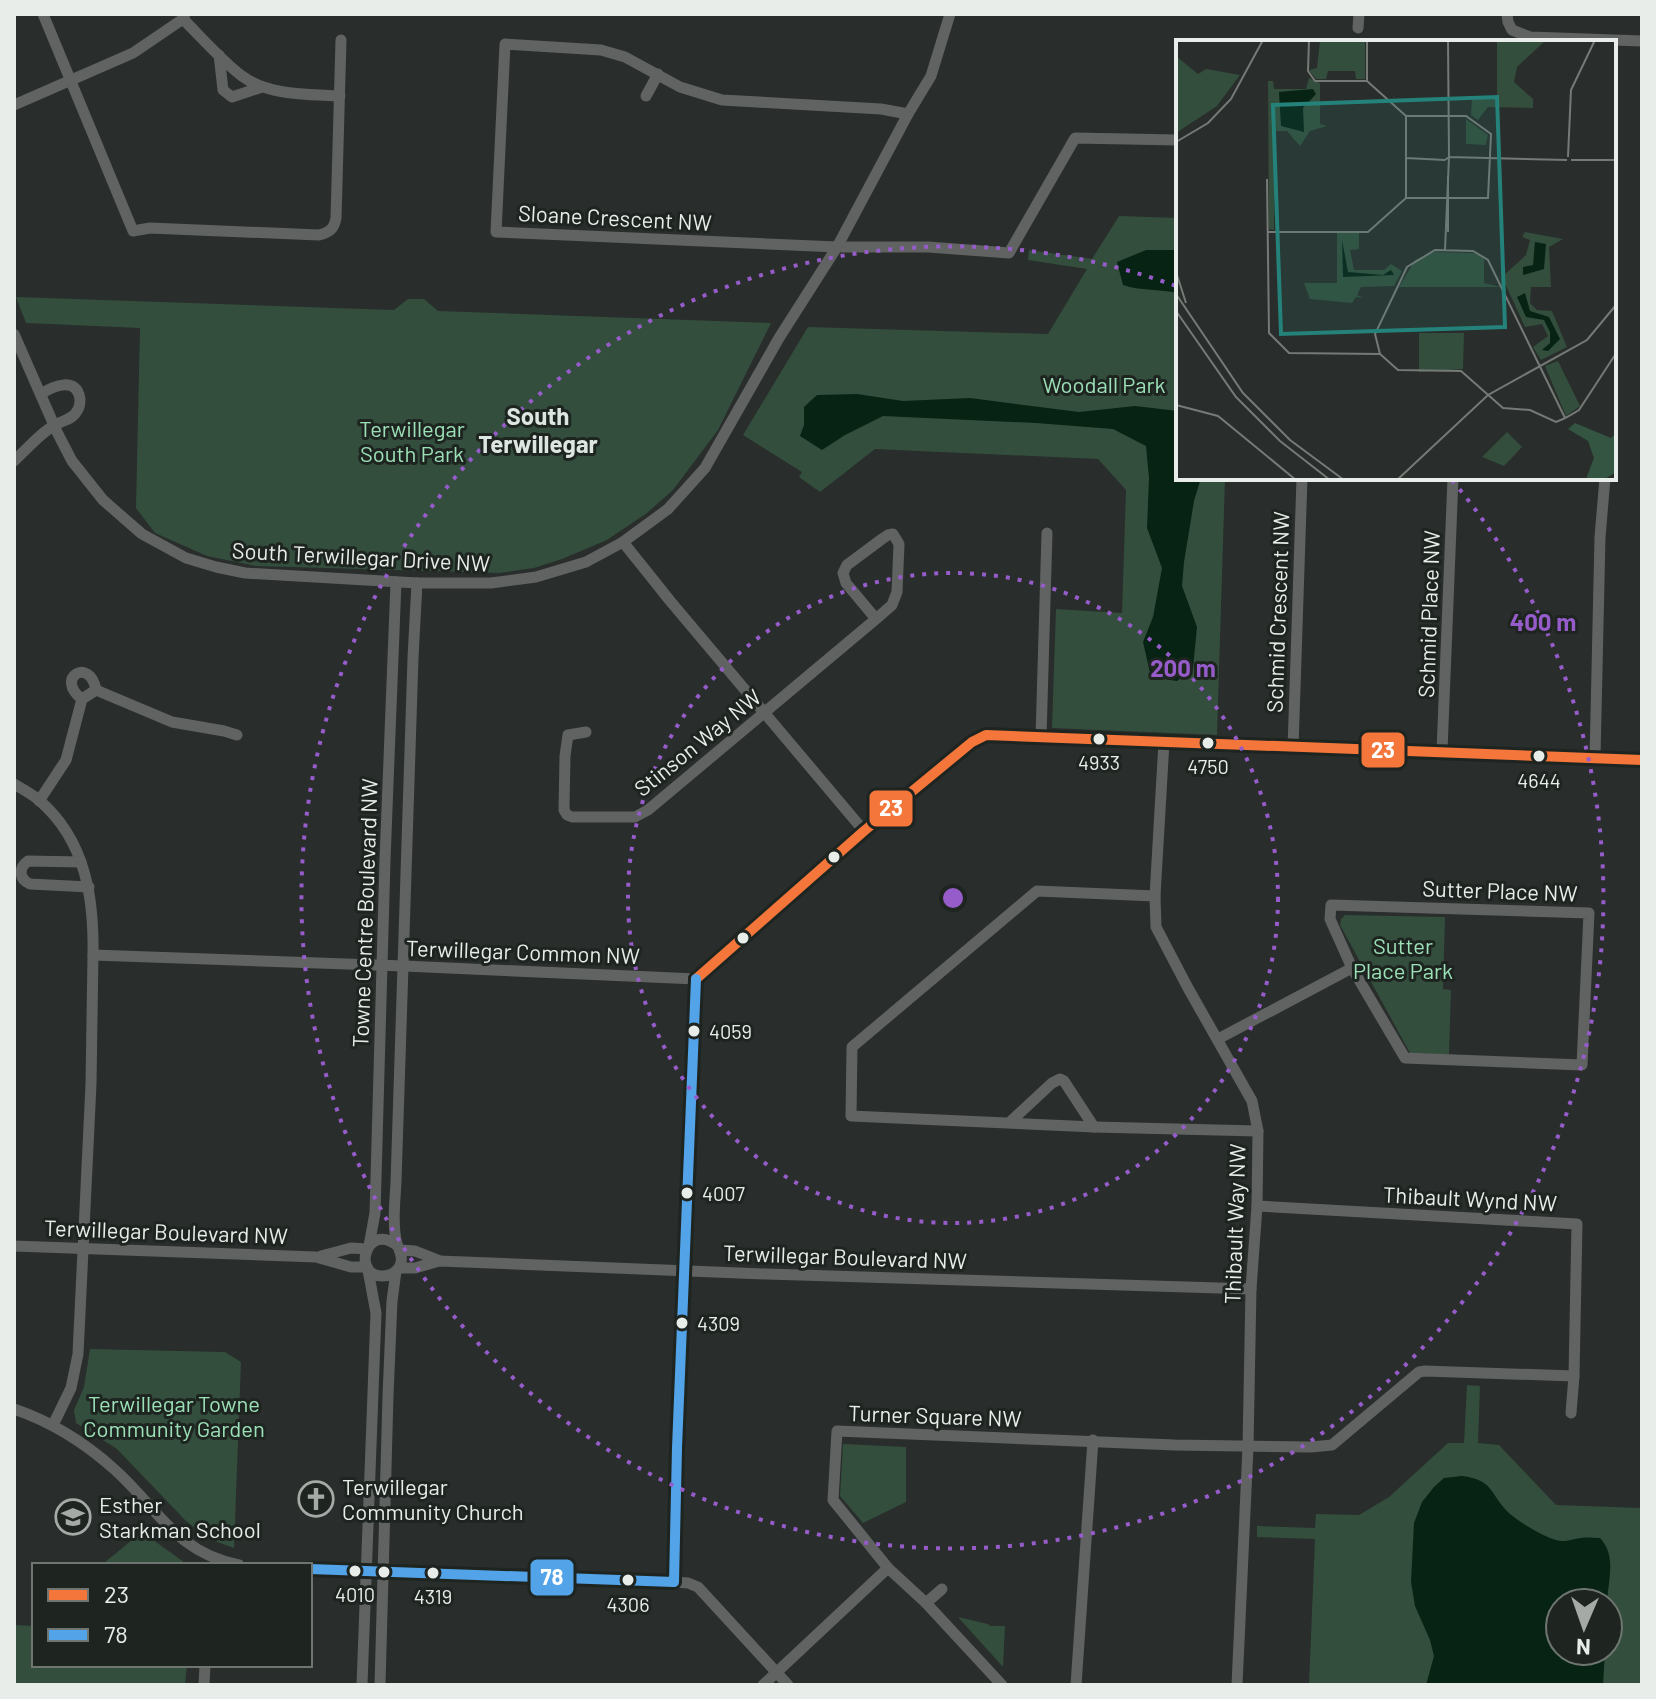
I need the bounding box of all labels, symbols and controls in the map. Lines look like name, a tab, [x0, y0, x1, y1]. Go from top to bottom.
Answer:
inset map	[1176, 40, 1616, 480]
street label: Sloane Crescent NW	[518, 199, 712, 235]
park label: Woodall Park	[1042, 371, 1166, 397]
district label: South Terwillegar	[478, 401, 598, 458]
park label: Terwillegar South Park	[359, 415, 465, 466]
street label: Schmid Crescent NW	[1260, 511, 1294, 713]
street label: Schmid Place NW	[1412, 530, 1444, 698]
street label: South Terwillegar Drive NW	[231, 536, 491, 576]
text: 400 m	[1510, 607, 1576, 636]
text: 200 m	[1150, 653, 1216, 682]
street label: Stinson Way NW	[628, 683, 766, 801]
marker: 4933	[1091, 731, 1107, 747]
line badge: 23	[1360, 731, 1406, 769]
marker: 4750	[1200, 735, 1216, 751]
text: 23	[1371, 736, 1395, 762]
marker: 4644	[1531, 748, 1547, 764]
place label: 4933	[1078, 750, 1120, 774]
place label: 4750	[1187, 754, 1229, 778]
place label: 4644	[1517, 768, 1561, 792]
street label: Towne Centre Boulevard NW	[346, 778, 382, 1048]
line badge: 23	[868, 789, 914, 828]
text: 23	[879, 794, 903, 820]
unlabelled marker	[826, 849, 842, 865]
street label: Sutter Place NW	[1422, 874, 1578, 906]
centre of rings	[939, 884, 967, 912]
unlabelled marker	[735, 930, 751, 946]
park label: Sutter Place Park	[1353, 932, 1453, 983]
street label: Terwillegar Common NW	[406, 934, 640, 968]
place label: 4059	[709, 1019, 752, 1043]
marker: 4059	[686, 1023, 702, 1039]
street label: Thibault Way NW	[1218, 1143, 1250, 1305]
street label: Thibault Wynd NW	[1382, 1180, 1558, 1216]
place label: 4007	[702, 1181, 746, 1205]
marker: 4007	[679, 1185, 695, 1201]
street label: Terwillegar Boulevard NW	[44, 1214, 288, 1248]
street label: Terwillegar Boulevard NW	[723, 1239, 967, 1273]
place label: 4309	[697, 1311, 740, 1335]
marker: 4309	[674, 1315, 690, 1331]
park label: Terwillegar Towne Community Garden	[83, 1390, 265, 1441]
street label: Turner Square NW	[848, 1399, 1022, 1431]
place label: Terwillegar Community Church	[342, 1473, 524, 1524]
church icon: Terwillegar Community Church	[297, 1480, 335, 1518]
place label: Esther Starkman School	[99, 1491, 261, 1542]
school or university icon: Esther Starkman School	[54, 1498, 92, 1536]
line badge: 78	[529, 1558, 575, 1597]
legend	[32, 1563, 312, 1667]
marker: 4010	[347, 1563, 363, 1579]
text: 78	[541, 1563, 563, 1589]
unlabelled marker	[376, 1564, 392, 1580]
marker: 4319	[425, 1565, 441, 1581]
marker: 4306	[620, 1572, 636, 1588]
text: 23	[104, 1579, 129, 1608]
place label: 4010	[335, 1582, 375, 1606]
place label: 4319	[414, 1584, 452, 1608]
north arrow	[1544, 1587, 1624, 1667]
place label: 4306	[607, 1592, 649, 1616]
text: 78	[104, 1619, 128, 1648]
text: N	[1575, 1635, 1591, 1661]

